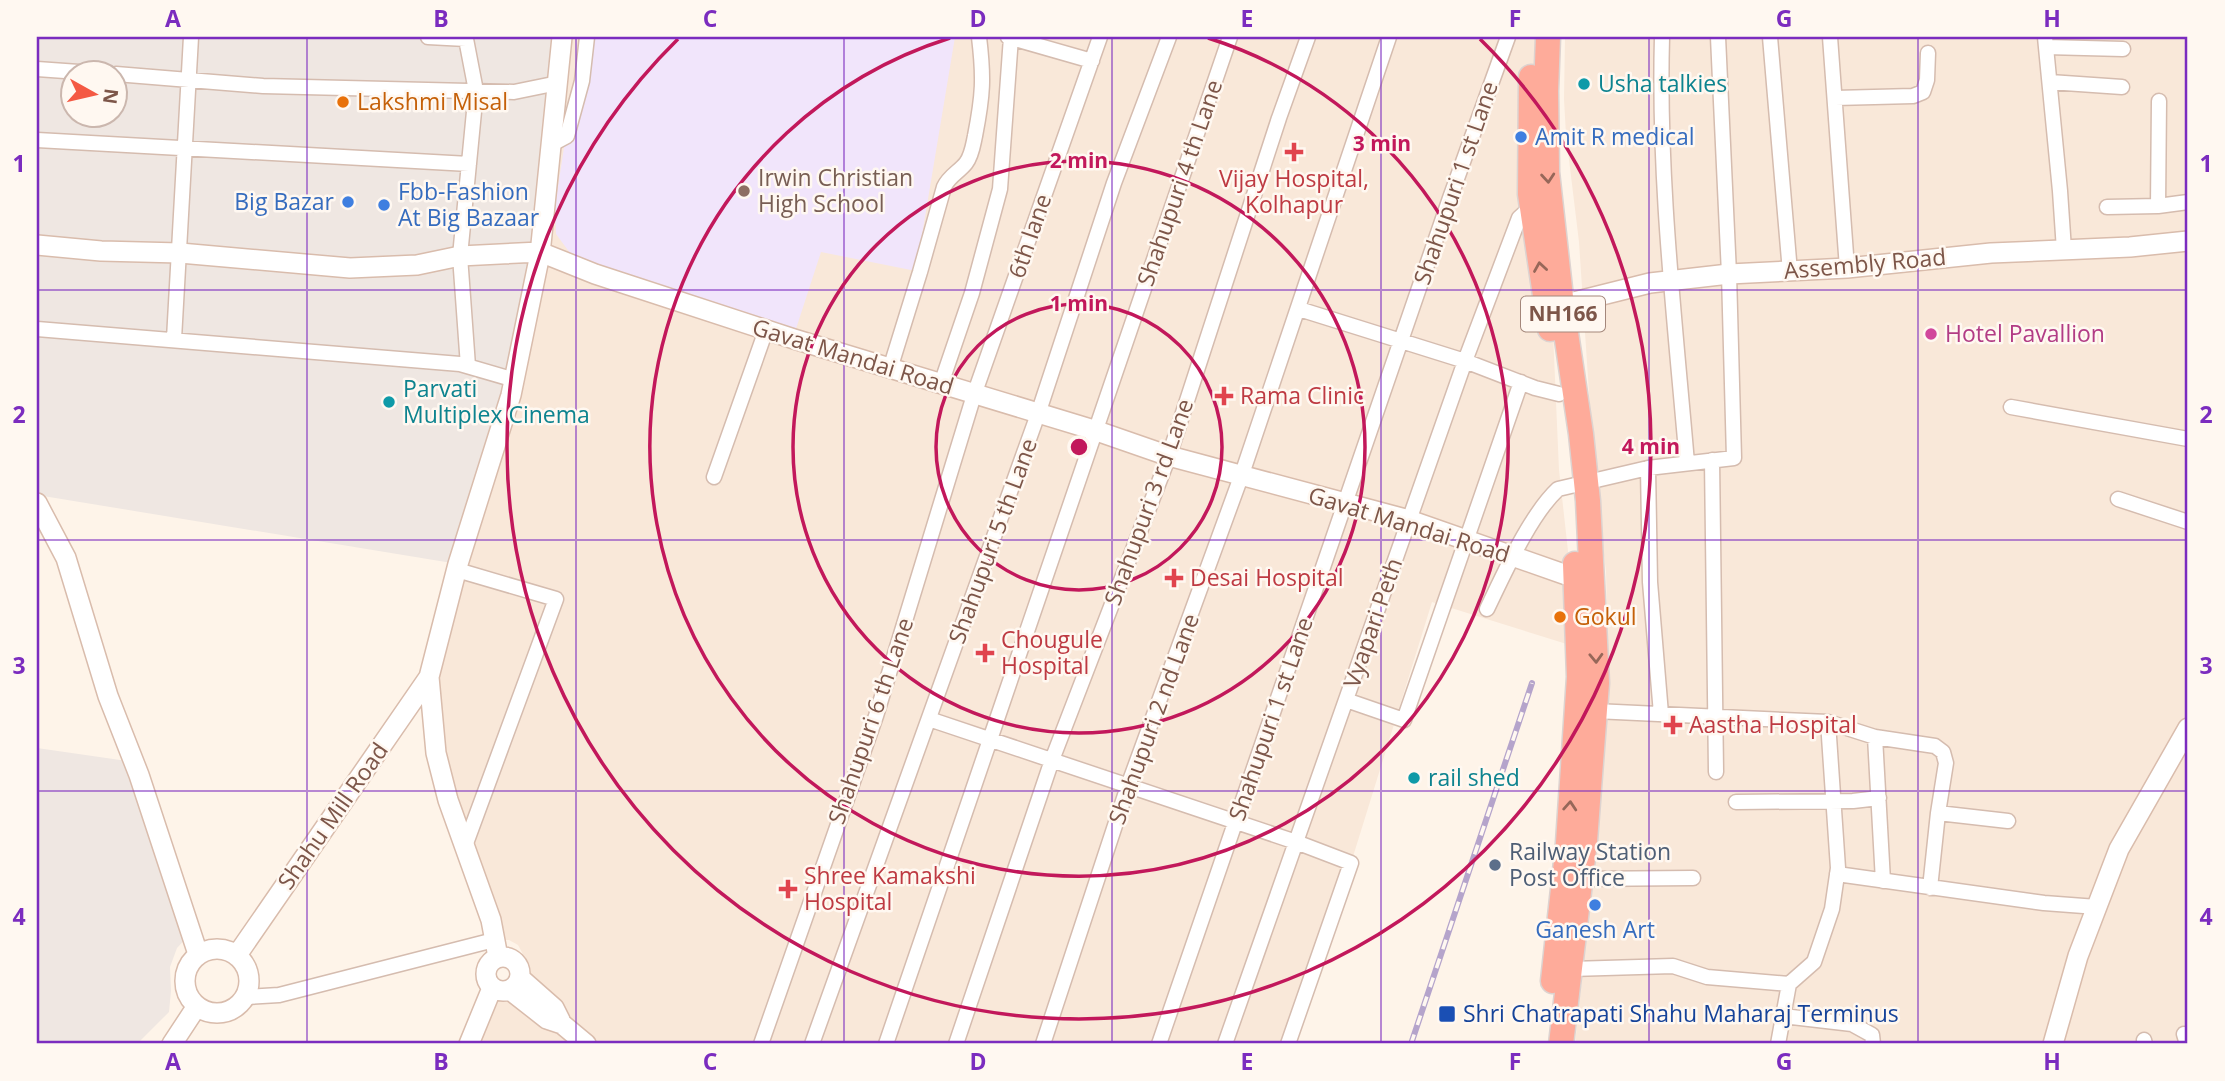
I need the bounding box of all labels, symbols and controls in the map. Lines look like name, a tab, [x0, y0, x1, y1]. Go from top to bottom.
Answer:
text: A	[165, 2, 181, 34]
text: B	[433, 2, 449, 34]
text: C	[703, 2, 717, 34]
text: D	[969, 2, 987, 34]
text: E	[1241, 2, 1253, 34]
text: F	[1509, 2, 1521, 34]
text: G	[1776, 2, 1792, 34]
text: H	[2043, 2, 2061, 34]
north arrow	[60, 60, 130, 130]
place label: Usha talkies	[1598, 67, 1727, 99]
street label: Shahupuri 4 th Lane	[1129, 75, 1229, 290]
marker: Usha talkies	[1576, 76, 1592, 92]
street label: Shahupuri 1 st Lane	[1405, 77, 1505, 289]
place label: Lakshmi Misal	[357, 85, 508, 117]
text: N	[97, 87, 125, 106]
marker: Lakshmi Misal	[335, 94, 351, 110]
place label: Amit R medical	[1535, 120, 1695, 152]
text: 3 min	[1353, 129, 1411, 157]
marker: Amit R medical	[1513, 129, 1529, 145]
marker: Vijay Hospital, Kolhapur	[1284, 142, 1304, 162]
text: 2 min	[1050, 146, 1108, 174]
text: 1	[12, 147, 26, 179]
text: 1	[2199, 147, 2213, 179]
place label: Irwin Christian High School	[758, 161, 913, 219]
place label: Vijay Hospital, Kolhapur	[1219, 162, 1369, 220]
one-way arrow	[1541, 172, 1556, 184]
place label: Fbb-Fashion At Big Bazaar	[398, 175, 540, 233]
marker: Irwin Christian High School	[736, 183, 752, 199]
place label: Big Bazar	[234, 185, 335, 217]
street label: 6th lane	[1000, 189, 1058, 282]
marker: Big Bazar	[340, 194, 356, 210]
marker: Fbb-Fashion At Big Bazaar	[376, 197, 392, 213]
street label: Assembly Road	[1782, 240, 1947, 286]
one-way arrow	[1533, 261, 1548, 273]
text: 1 min	[1050, 289, 1108, 317]
road number: NH166	[1521, 296, 1605, 332]
street label: Gavat Mandai Road	[749, 310, 958, 402]
place label: Hotel Pavallion	[1945, 317, 2105, 349]
marker: Hotel Pavallion	[1923, 326, 1939, 342]
place label: Parvati Multiplex Cinema	[403, 372, 590, 430]
place label: Rama Clinic	[1240, 379, 1364, 411]
marker: Rama Clinic	[1214, 386, 1234, 406]
marker: Parvati Multiplex Cinema	[381, 394, 397, 410]
street label: Shahupuri 3 rd Lane	[1096, 394, 1200, 609]
text: 2	[12, 398, 26, 430]
text: 2	[2199, 398, 2213, 430]
text: 4 min	[1622, 432, 1680, 460]
street label: Shahupuri 5 th Lane	[940, 434, 1044, 648]
centre of rings	[1067, 435, 1091, 459]
street label: Gavat Mandai Road	[1305, 478, 1514, 570]
street label: Vyapari Peth	[1335, 554, 1409, 692]
place label: Desai Hospital	[1190, 561, 1344, 593]
marker: Desai Hospital	[1164, 568, 1184, 588]
place label: Gokul	[1574, 600, 1637, 632]
street label: Shahupuri 2 nd Lane	[1100, 609, 1206, 829]
marker: Gokul	[1552, 609, 1568, 625]
street label: Shahupuri 6 th Lane	[820, 613, 920, 828]
street label: Shahupuri 1 st Lane	[1220, 613, 1320, 825]
place label: Chougule Hospital	[1001, 623, 1103, 681]
marker: Chougule Hospital	[975, 643, 995, 663]
text: 3	[12, 649, 26, 681]
text: 3	[2199, 649, 2213, 681]
one-way arrow	[1588, 653, 1603, 664]
place label: Aastha Hospital	[1689, 708, 1857, 740]
marker: Aastha Hospital	[1663, 715, 1683, 735]
street label: Shahu Mill Road	[270, 736, 395, 895]
place label: rail shed	[1428, 761, 1520, 793]
marker: rail shed	[1406, 770, 1422, 786]
one-way arrow	[1562, 800, 1577, 811]
place label: Railway Station Post Office	[1509, 835, 1671, 893]
marker: Railway Station Post Office	[1487, 857, 1503, 873]
place label: Shree Kamakshi Hospital	[804, 859, 976, 917]
marker: Shree Kamakshi Hospital	[778, 879, 798, 899]
marker: Ganesh Art	[1587, 897, 1603, 913]
text: 4	[12, 900, 26, 932]
text: 4	[2199, 900, 2213, 932]
place label: Ganesh Art	[1535, 913, 1655, 945]
place label: Shri Chatrapati Shahu Maharaj Terminus	[1463, 997, 1899, 1029]
marker: Shri Chatrapati Shahu Maharaj Terminus	[1437, 1004, 1457, 1024]
text: A	[165, 1045, 181, 1077]
text: B	[433, 1045, 449, 1077]
text: C	[703, 1045, 717, 1077]
text: D	[969, 1045, 987, 1077]
text: E	[1241, 1045, 1253, 1077]
text: F	[1509, 1045, 1521, 1077]
text: G	[1776, 1045, 1792, 1077]
text: H	[2043, 1045, 2061, 1077]

